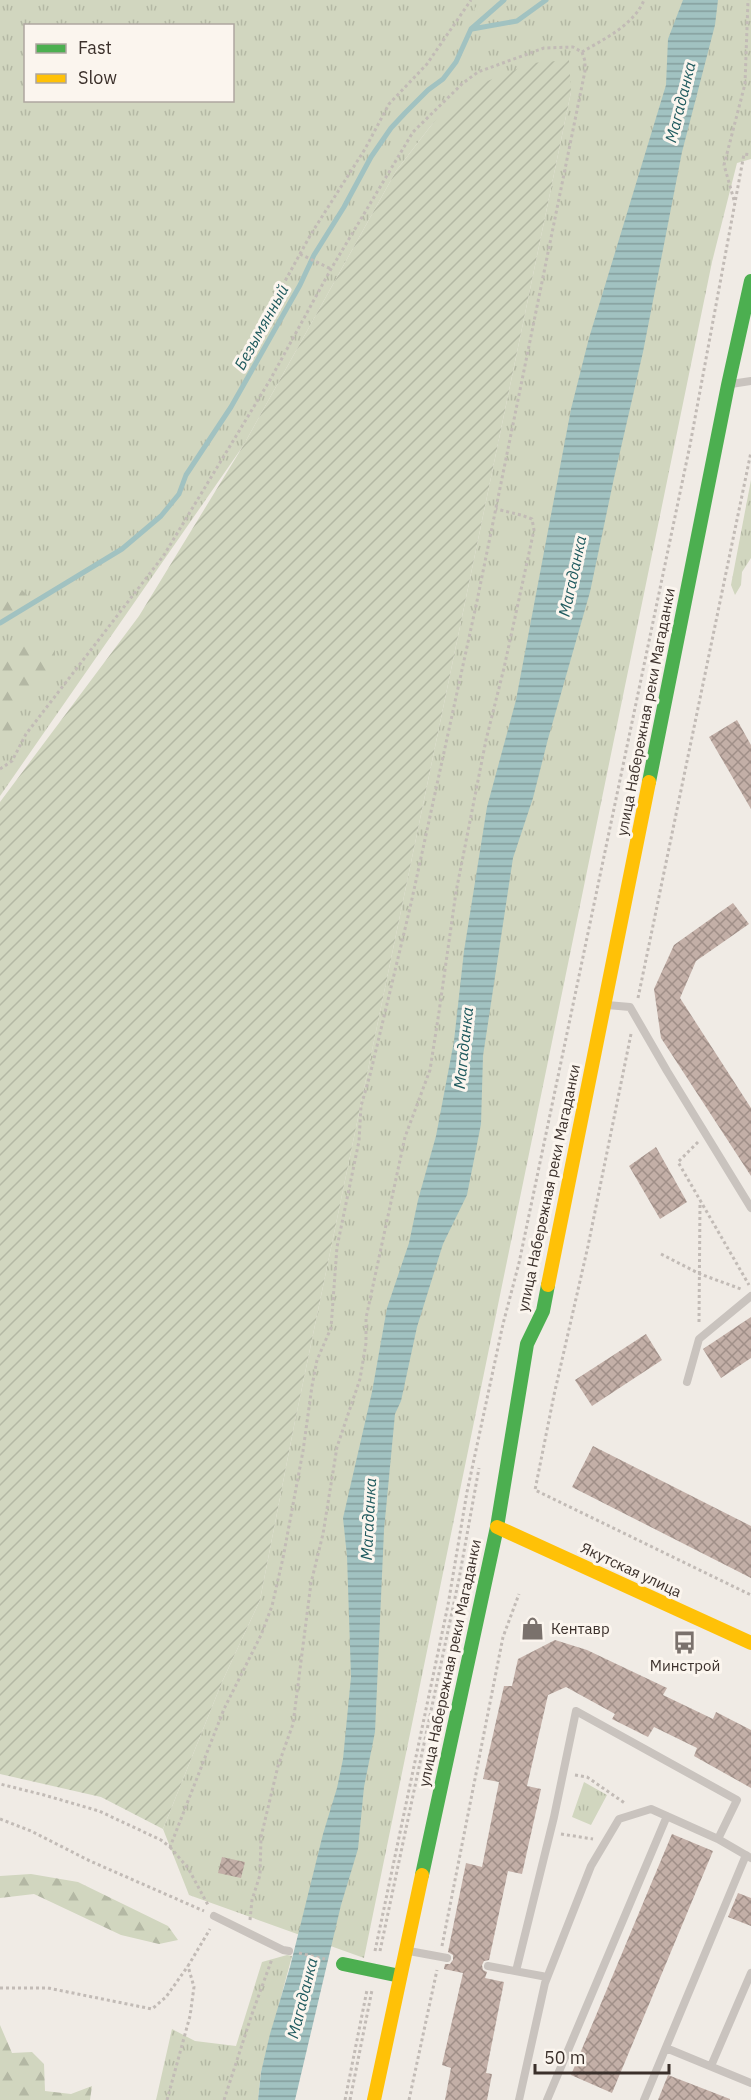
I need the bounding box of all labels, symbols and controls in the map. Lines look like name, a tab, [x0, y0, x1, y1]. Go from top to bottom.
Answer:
legend	[24, 24, 234, 102]
text: Fast	[78, 36, 112, 59]
water label: Магаданка	[660, 60, 700, 144]
text: Slow	[78, 66, 117, 89]
water label: Безымянный	[229, 281, 293, 373]
water label: Магаданка	[554, 534, 590, 618]
street label: улица Набережная реки Магаданки	[612, 586, 679, 838]
water label: Магаданка	[449, 1006, 477, 1090]
street label: улица Набережная реки Магаданки	[513, 1062, 584, 1313]
water label: Магаданка	[356, 1477, 380, 1561]
street label: улица Набережная реки Магаданки	[414, 1537, 485, 1788]
street label: Якутская улица	[578, 1538, 685, 1601]
shop icon: Кентавр	[520, 1616, 546, 1642]
place label: Кентавр	[551, 1619, 610, 1638]
bus stop icon: Минстрой	[672, 1629, 698, 1655]
place label: Минстрой	[650, 1656, 720, 1675]
water label: Магаданка	[282, 1956, 322, 2040]
scale bar	[535, 2037, 668, 2075]
text: 50 m	[544, 2046, 586, 2069]

